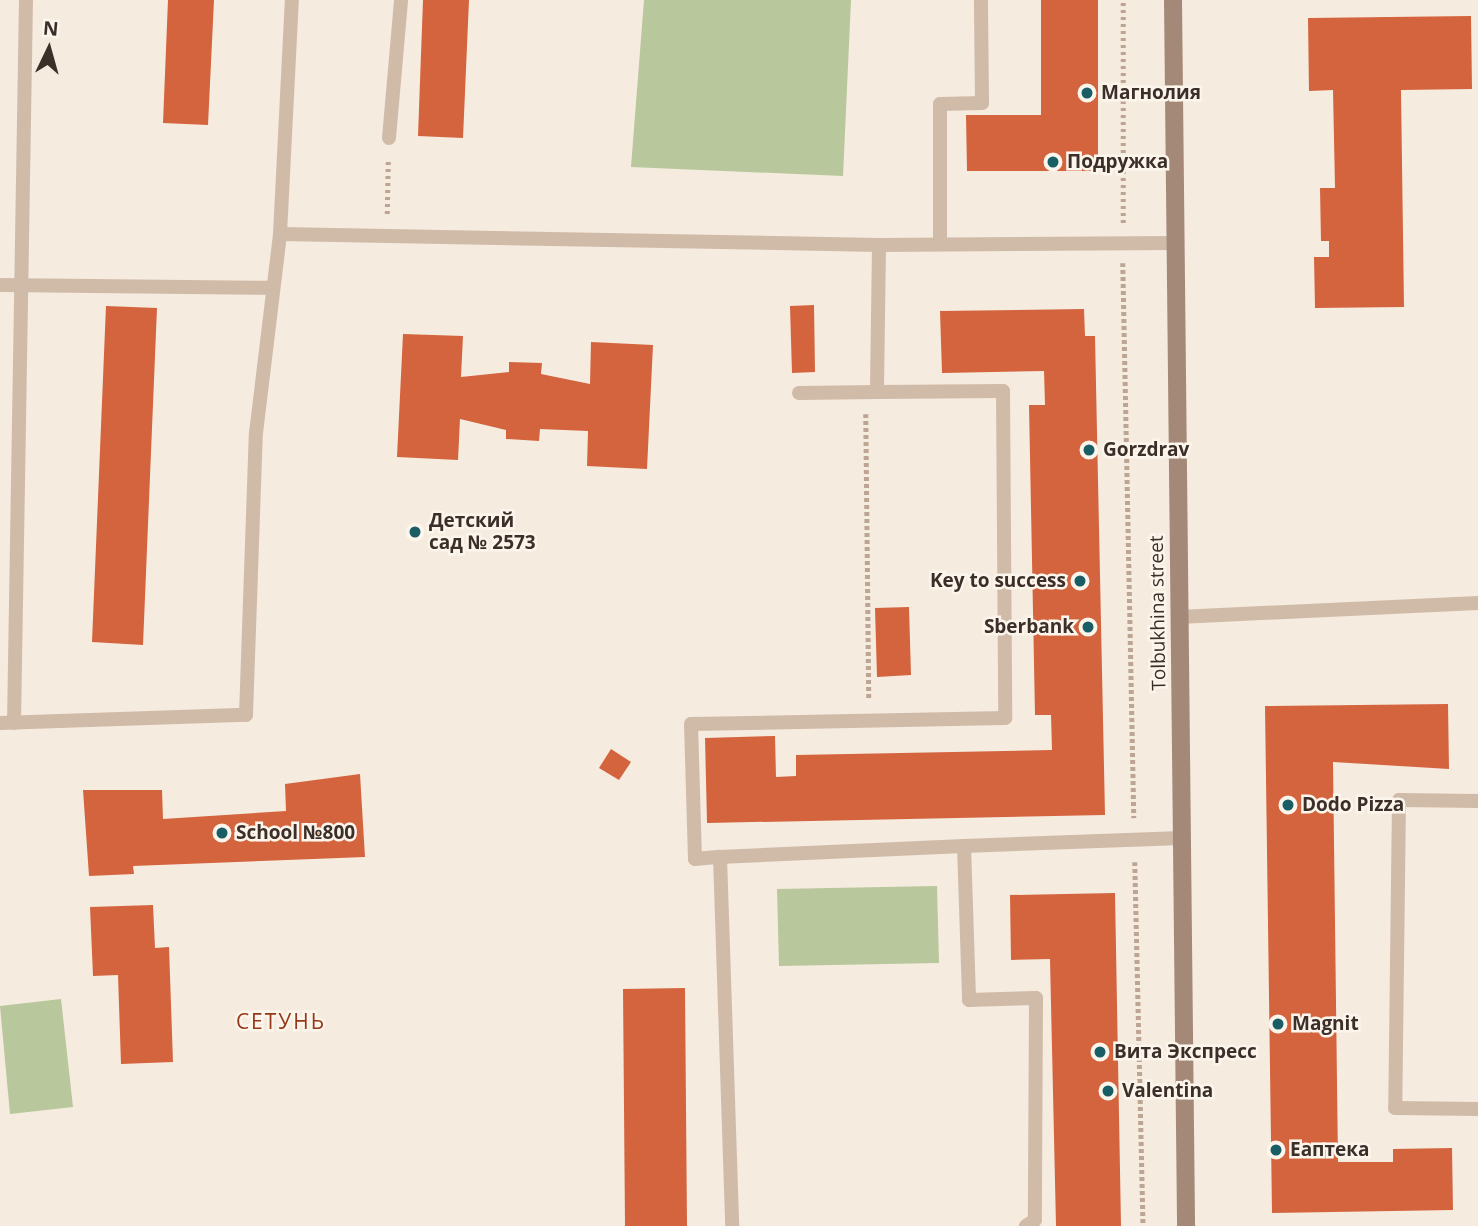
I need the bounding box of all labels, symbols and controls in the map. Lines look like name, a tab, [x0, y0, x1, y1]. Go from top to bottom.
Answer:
north arrow	[14, 14, 84, 84]
text: N	[42, 14, 60, 42]
place label: Магнолия	[1101, 82, 1201, 104]
marker: Магнолия	[1079, 85, 1095, 101]
place label: Подружка	[1067, 151, 1168, 173]
marker: Подружка	[1045, 154, 1061, 170]
place label: Gorzdrav	[1103, 439, 1189, 461]
marker: Gorzdrav	[1081, 442, 1097, 458]
place label: Детский сад № 2573	[429, 510, 536, 554]
marker: Детский сад № 2573	[407, 524, 423, 540]
street label: Tolbukhina street	[1145, 535, 1171, 691]
place label: Key to success	[930, 570, 1066, 592]
marker: Key to success	[1072, 573, 1088, 589]
place label: Sberbank	[984, 616, 1074, 638]
marker: Sberbank	[1080, 619, 1096, 635]
place label: Dodo Pizza	[1302, 794, 1404, 816]
marker: Dodo Pizza	[1280, 797, 1296, 813]
place label: School №800	[236, 822, 355, 844]
marker: School №800	[214, 825, 230, 841]
district label: СЕТУНЬ	[237, 1008, 325, 1034]
place label: Magnit	[1292, 1013, 1359, 1035]
marker: Magnit	[1270, 1016, 1286, 1032]
place label: Вита Экспресс	[1114, 1041, 1257, 1063]
marker: Вита Экспресс	[1092, 1044, 1108, 1060]
place label: Valentina	[1122, 1080, 1213, 1102]
marker: Valentina	[1100, 1083, 1116, 1099]
place label: Еаптека	[1290, 1139, 1369, 1161]
marker: Еаптека	[1268, 1142, 1284, 1158]

